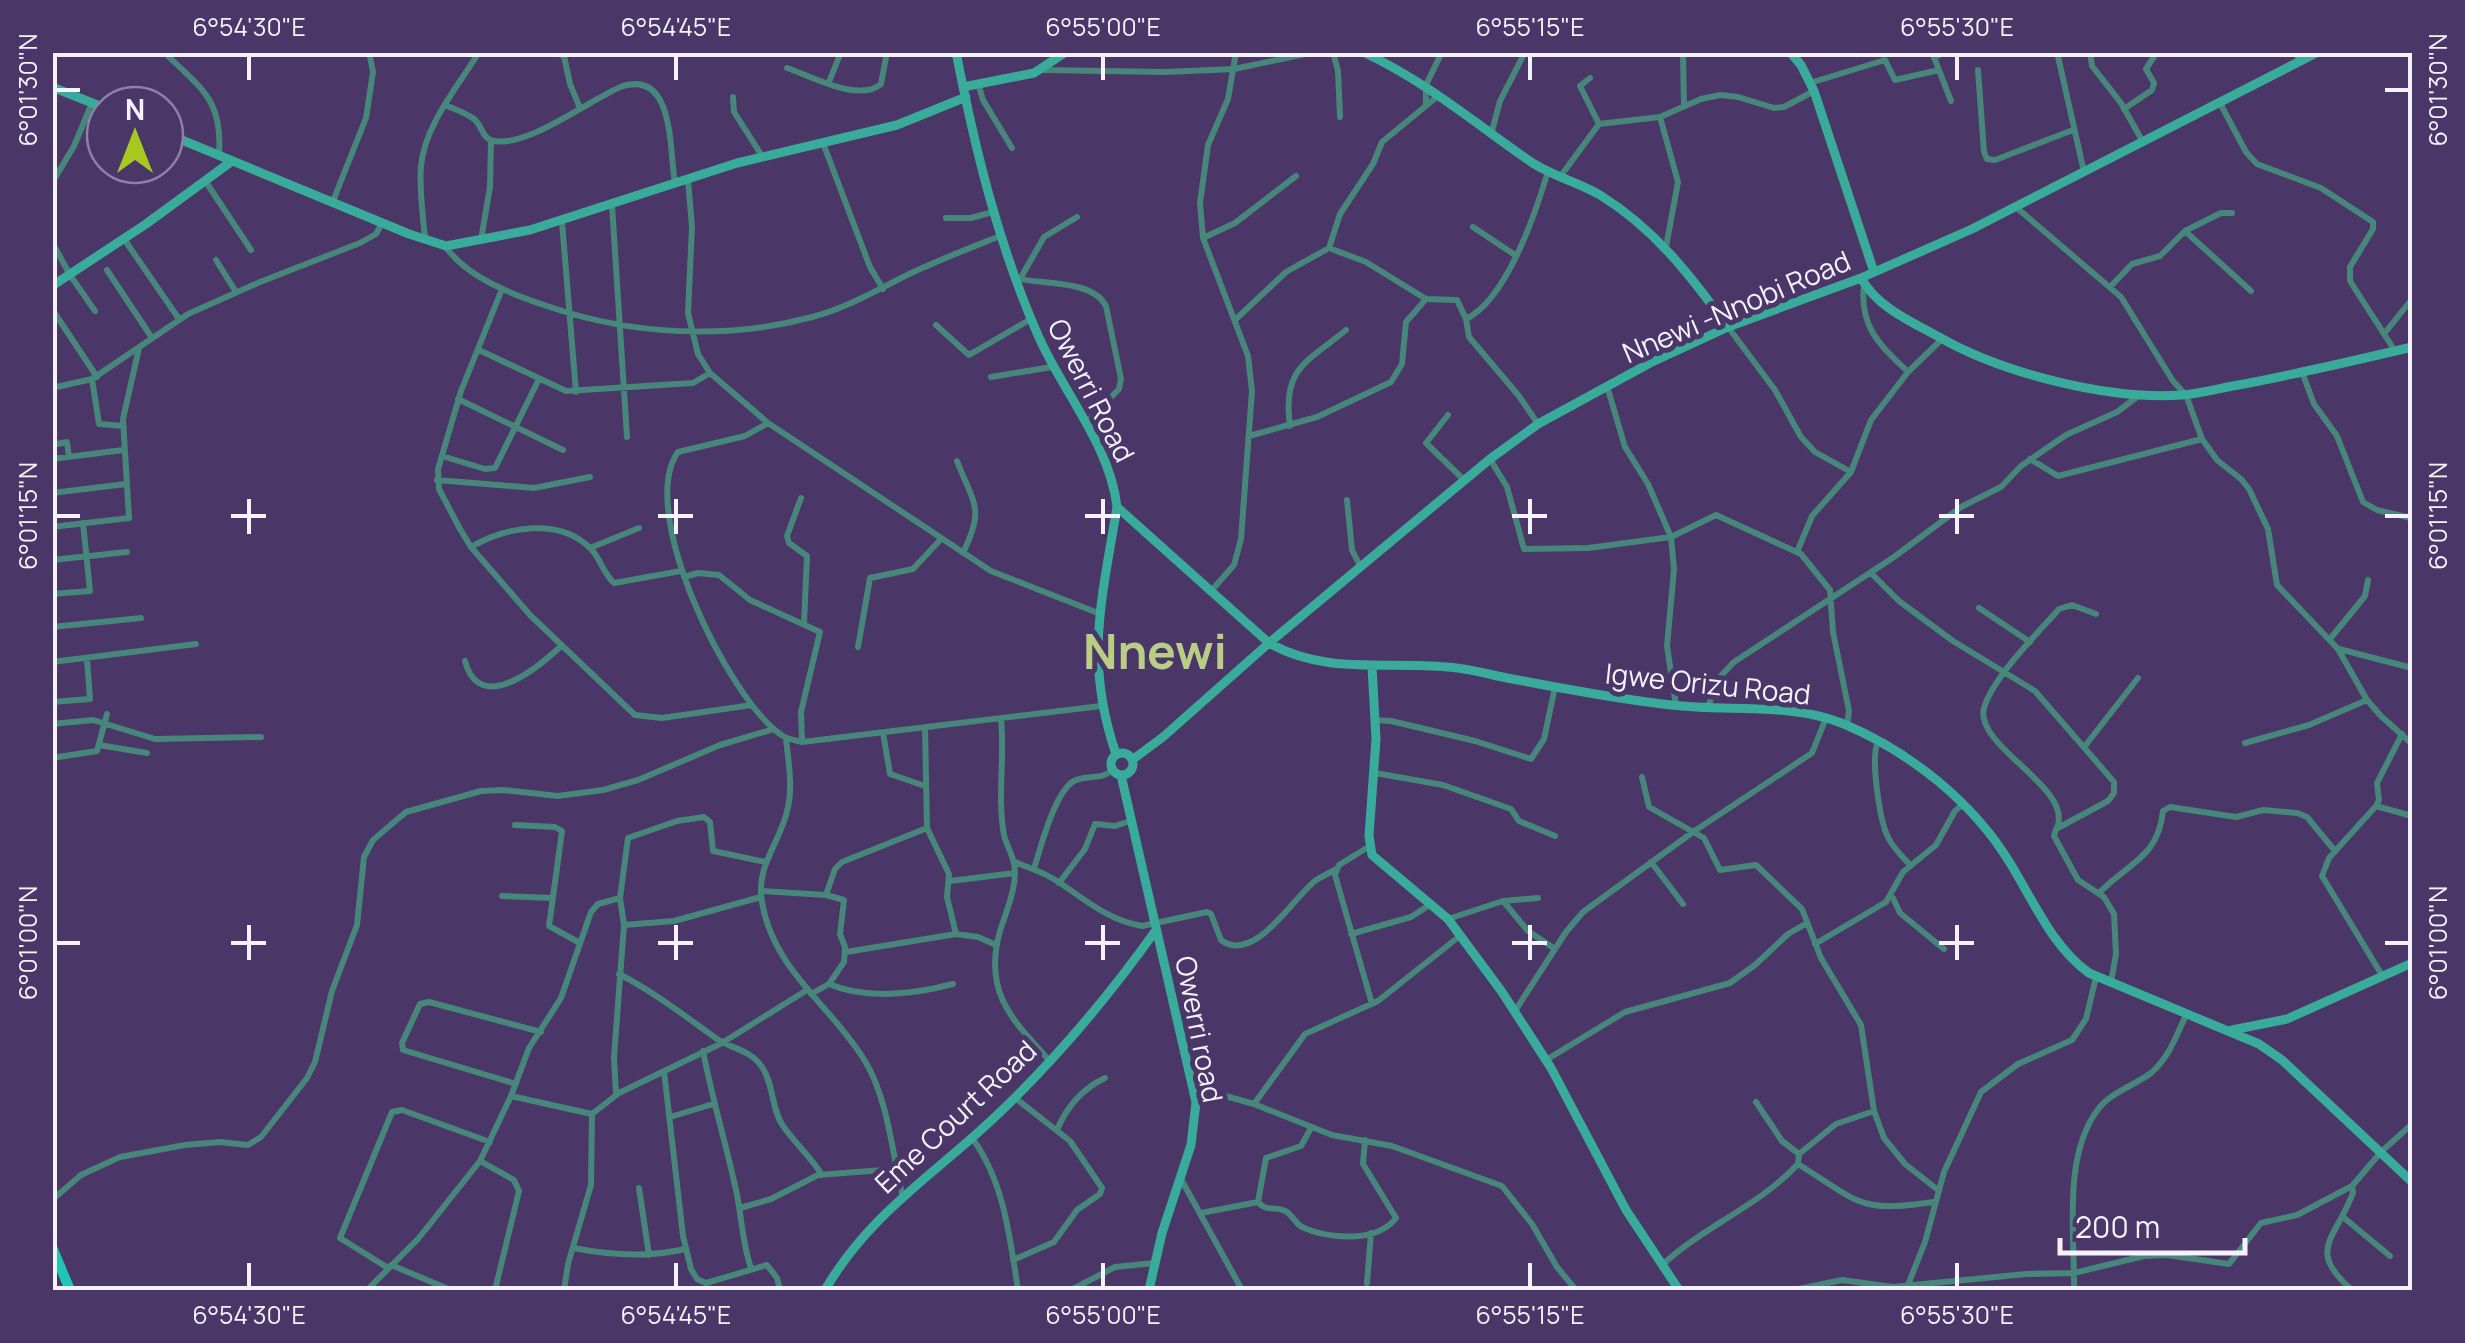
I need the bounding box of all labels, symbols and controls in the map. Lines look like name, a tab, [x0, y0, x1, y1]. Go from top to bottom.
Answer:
text: 6°54'30"E	[192, 9, 306, 44]
text: 6°54'45"E	[621, 9, 731, 44]
text: 6°55'00"E	[1045, 9, 1161, 44]
text: 6°55'15"E	[1475, 9, 1585, 44]
text: 6°55'30"E	[1900, 9, 2014, 44]
text: 6°01'30"N	[10, 33, 45, 147]
text: 6°01'30"N	[2420, 33, 2455, 147]
north arrow	[85, 85, 185, 185]
text: N	[125, 90, 145, 128]
street label: Nnewi -Nnobi Road	[1616, 241, 1856, 371]
street label: Owerri Road	[1040, 312, 1144, 468]
text: 6°01'15"N	[10, 462, 45, 570]
text: 6°01'15"N	[2420, 462, 2455, 570]
district label: Nnewi	[1083, 618, 1227, 683]
street label: Igwe Orizu Road	[1603, 653, 1813, 713]
text: 6°01'00"N	[10, 886, 45, 1000]
text: 6°01'00"N	[2420, 886, 2455, 1000]
street label: Owerri road	[1167, 953, 1233, 1105]
street label: Eme Court Road	[866, 1031, 1044, 1201]
scale bar	[2060, 1193, 2245, 1255]
text: 200 m	[2075, 1206, 2160, 1247]
text: 6°54'30"E	[192, 1297, 306, 1332]
text: 6°54'45"E	[621, 1297, 731, 1332]
text: 6°55'00"E	[1045, 1297, 1161, 1332]
text: 6°55'15"E	[1475, 1297, 1585, 1332]
text: 6°55'30"E	[1900, 1297, 2014, 1332]

